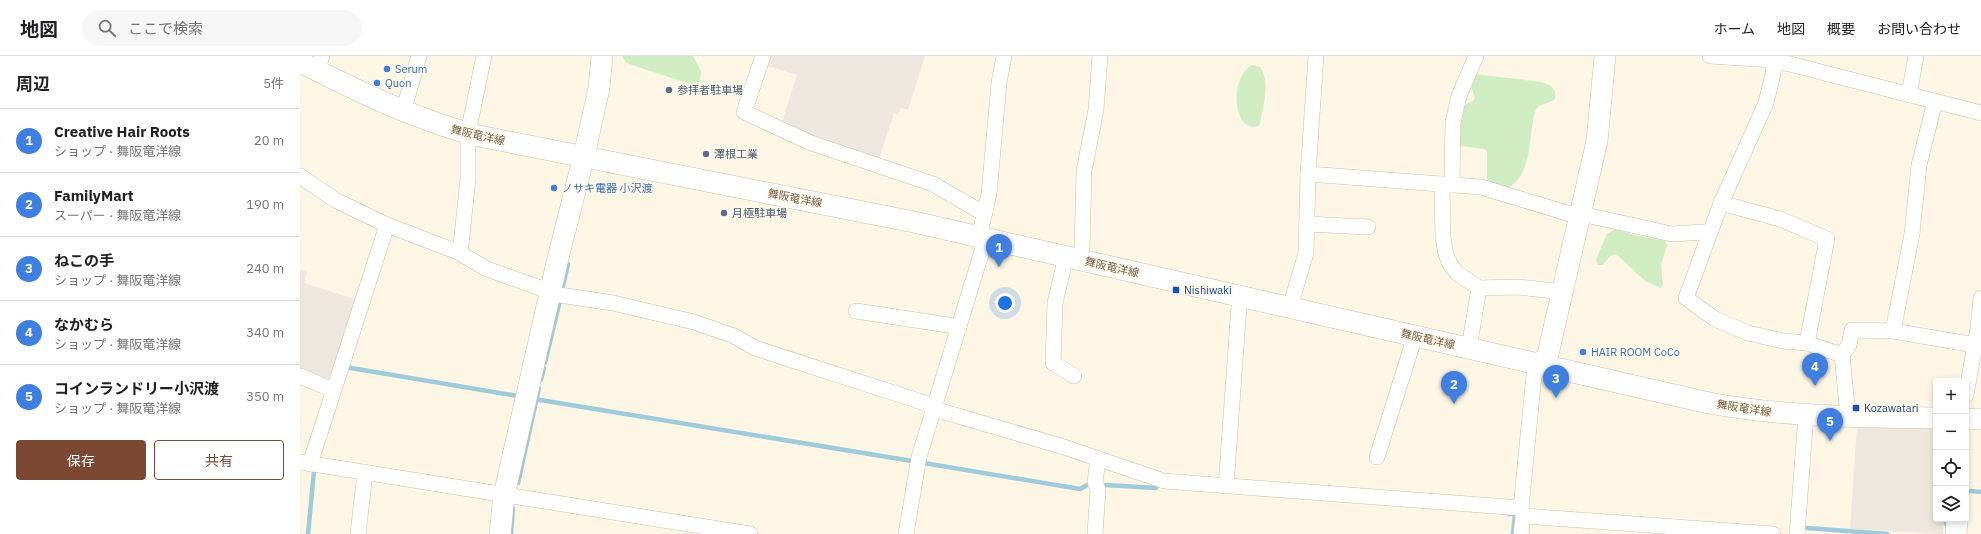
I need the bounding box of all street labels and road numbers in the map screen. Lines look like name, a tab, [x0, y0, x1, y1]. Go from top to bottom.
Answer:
street label: 舞阪竜洋線	[450, 122, 506, 148]
street label: 舞阪竜洋線	[767, 186, 823, 210]
street label: 舞阪竜洋線	[1084, 254, 1140, 280]
street label: 舞阪竜洋線	[1400, 326, 1456, 352]
street label: 舞阪竜洋線	[1716, 397, 1772, 419]

